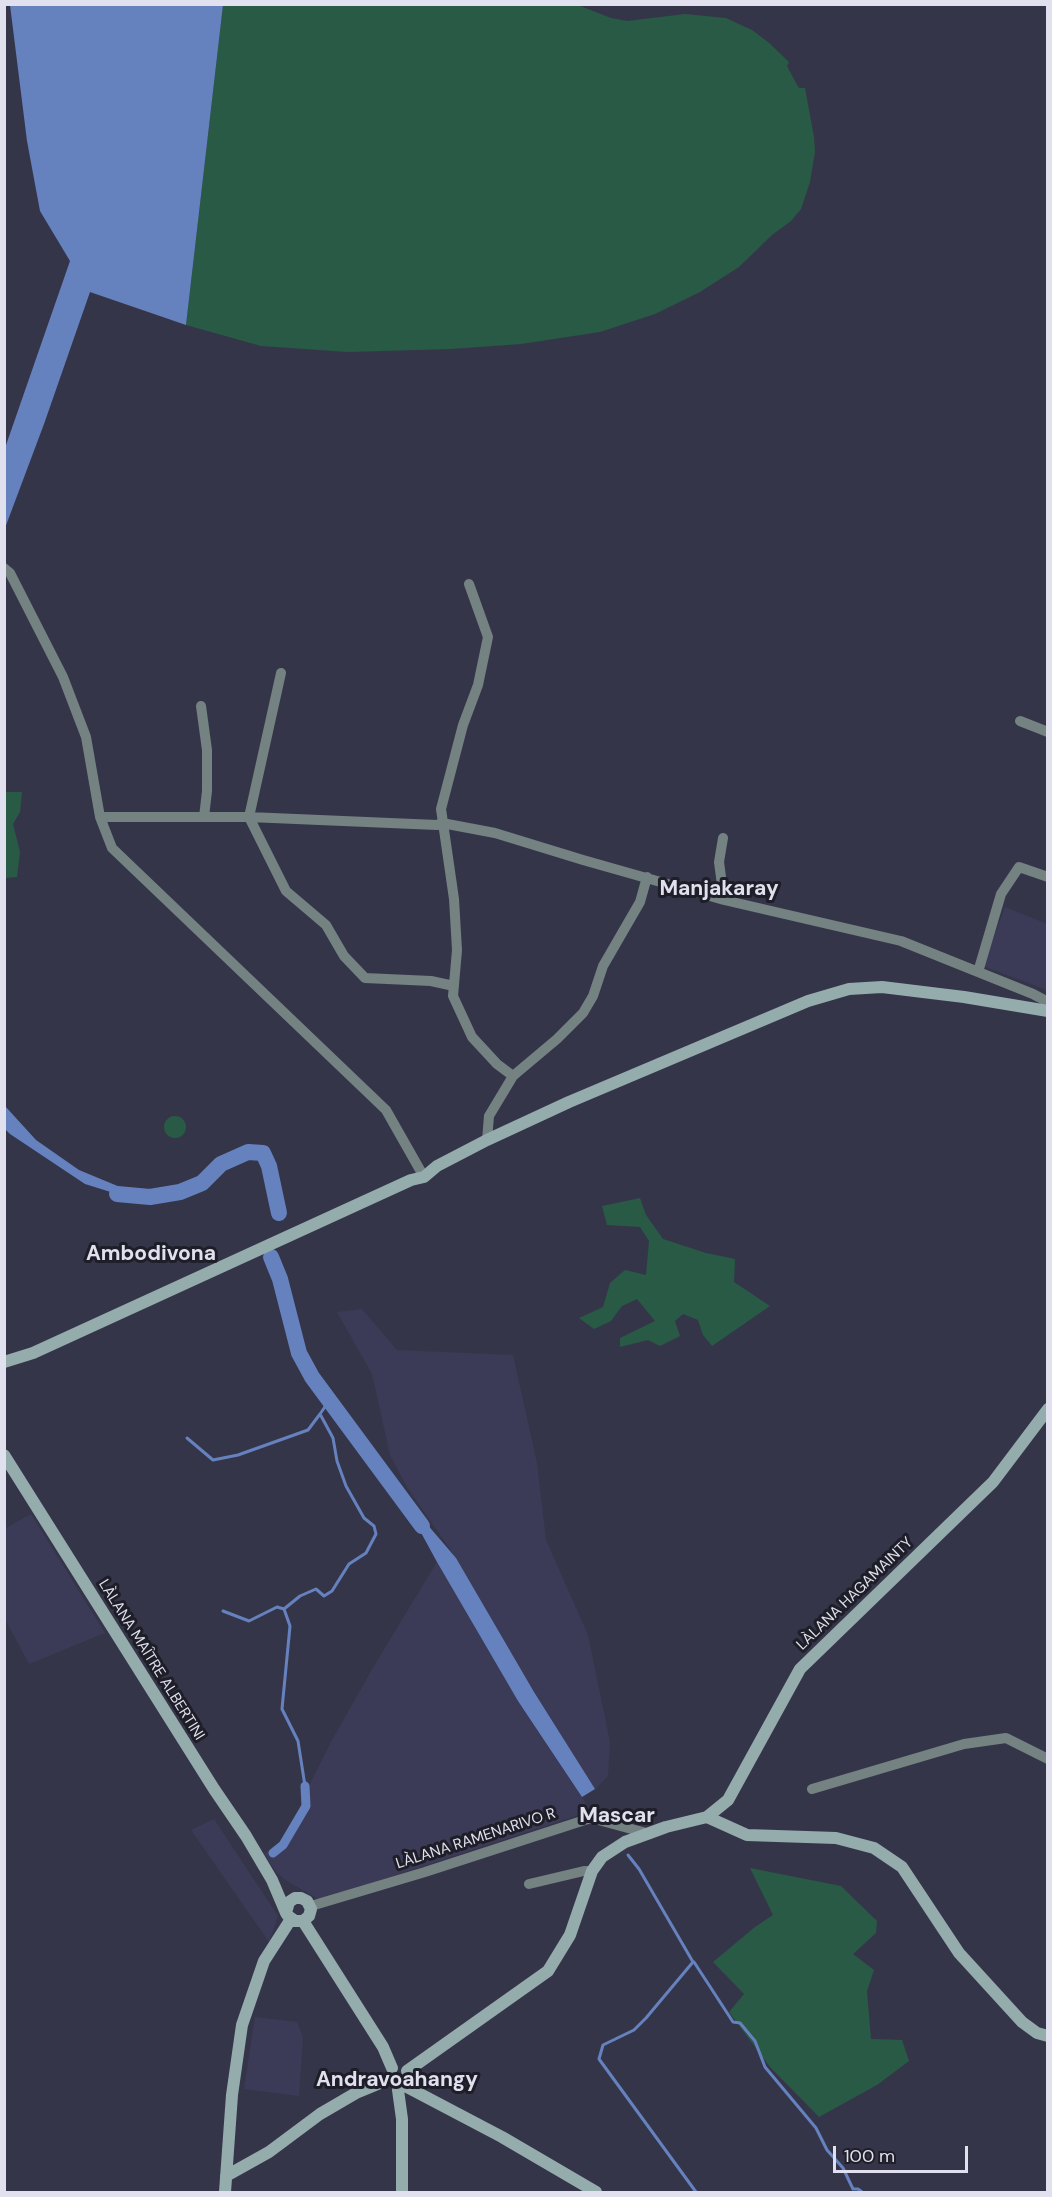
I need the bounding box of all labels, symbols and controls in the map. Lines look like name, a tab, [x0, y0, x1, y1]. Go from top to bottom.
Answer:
district label: Manjakaray	[659, 876, 779, 902]
district label: Ambodivona	[86, 1241, 216, 1267]
street label: LÀLANA HAGAMAINTY	[793, 1534, 917, 1654]
street label: LÀLANA MAÎTRE ALBERTINI	[94, 1576, 208, 1744]
district label: Mascar	[579, 1803, 655, 1829]
street label: LÀLANA RAMENARIVO R	[394, 1805, 558, 1873]
district label: Andravoahangy	[316, 2067, 478, 2093]
scale bar	[836, 2134, 971, 2172]
text: 100 m	[844, 2144, 895, 2168]

